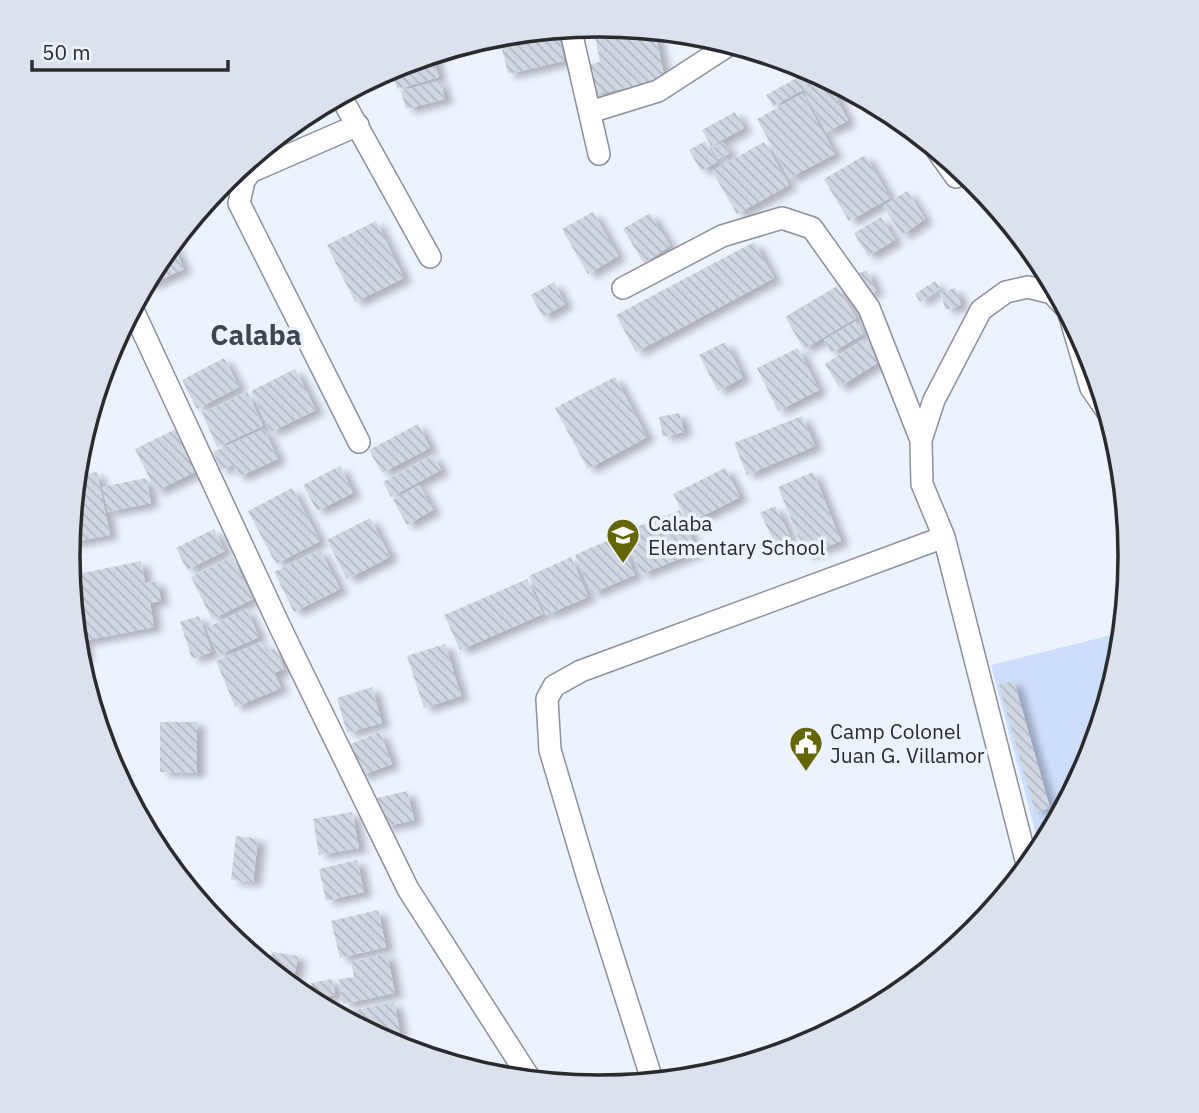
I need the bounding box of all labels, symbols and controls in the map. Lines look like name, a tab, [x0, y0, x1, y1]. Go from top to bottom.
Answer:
scale bar	[32, 28, 228, 72]
text: 50 m	[42, 38, 91, 66]
district label: Calaba	[210, 316, 302, 353]
place label: Calaba Elementary School	[648, 509, 825, 561]
school or university icon: Calaba Elementary School	[604, 516, 642, 565]
place label: Camp Colonel Juan G. Villamor	[830, 717, 985, 769]
public building icon: Camp Colonel Juan G. Villamor	[787, 724, 825, 773]

